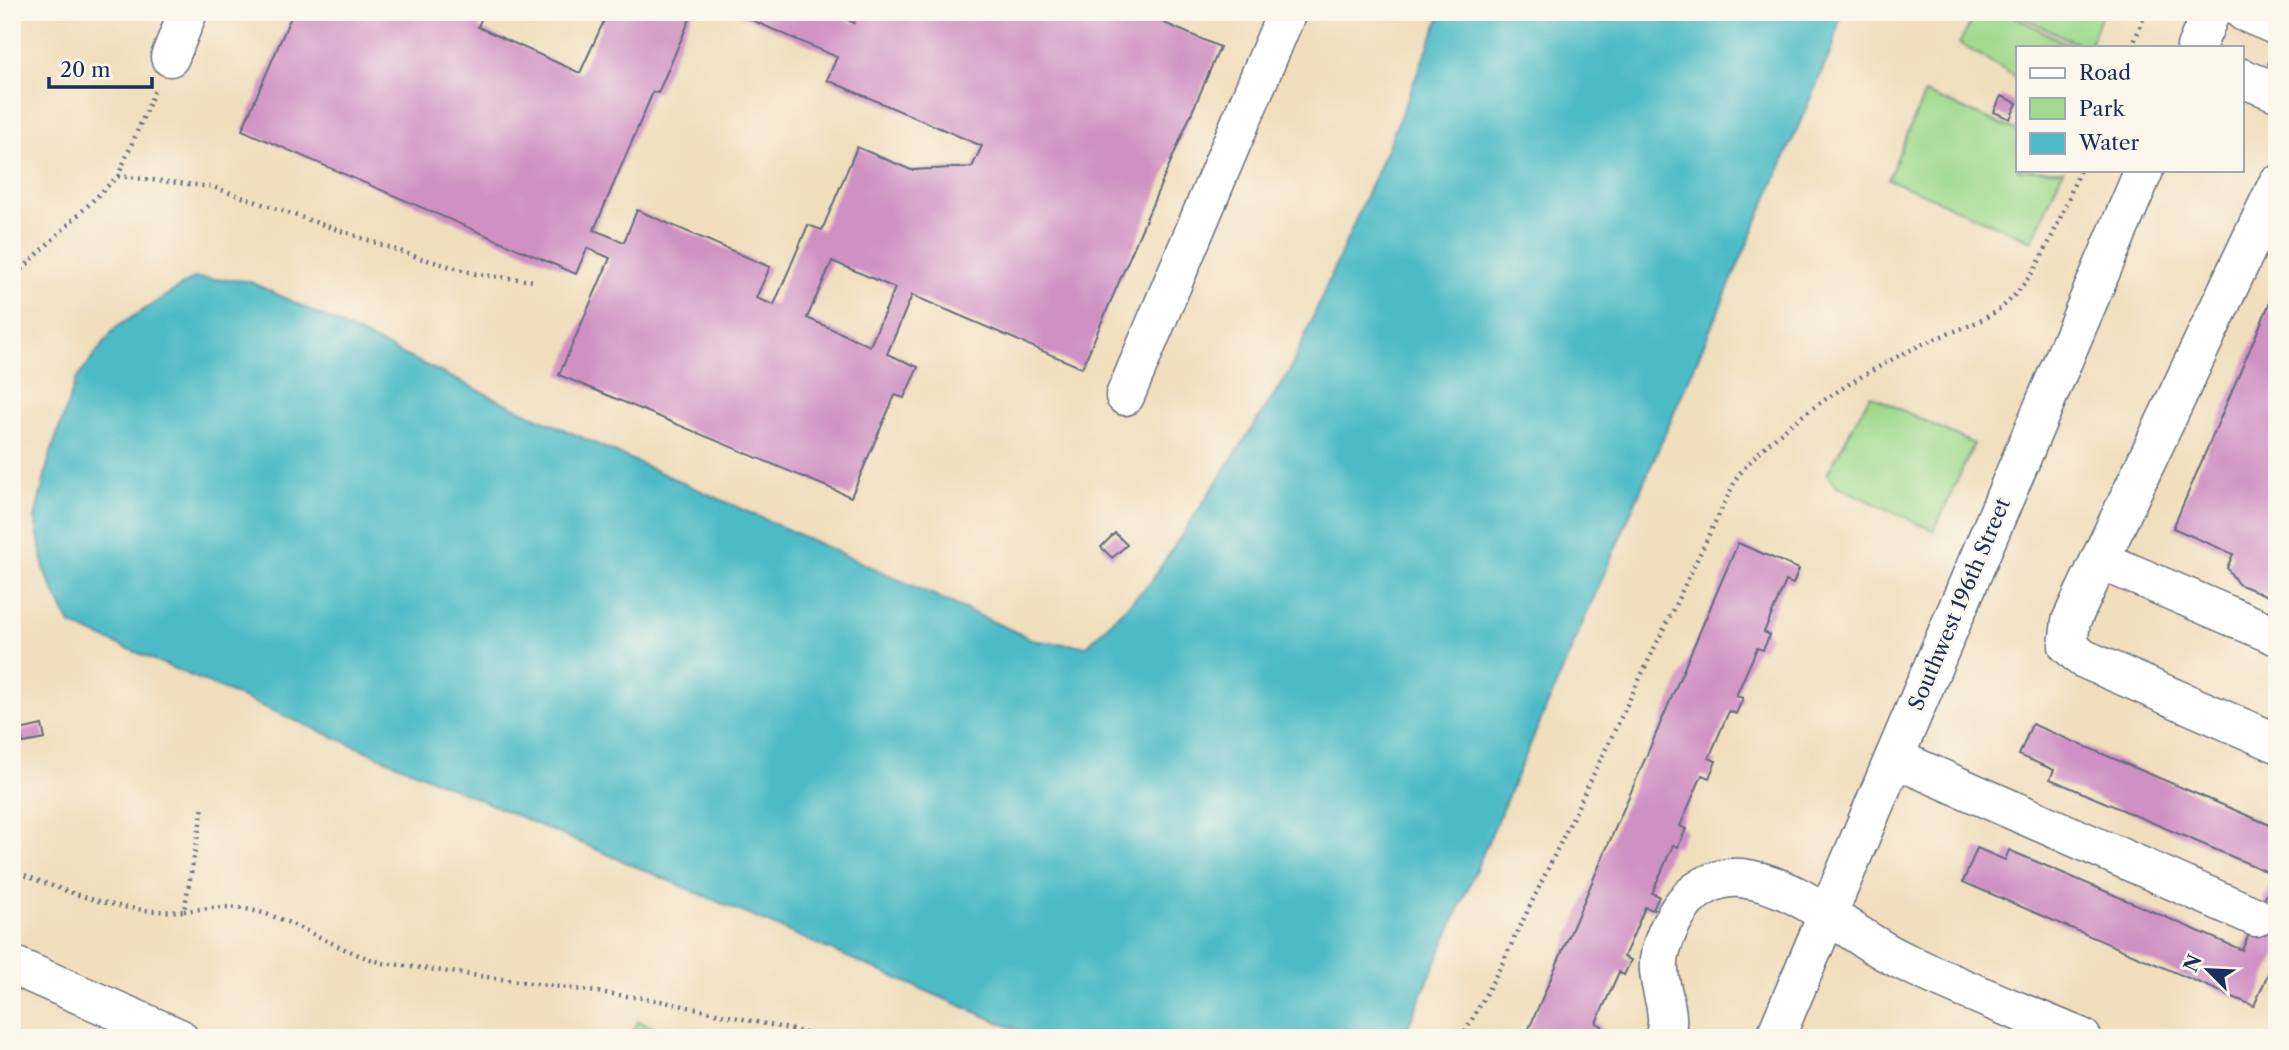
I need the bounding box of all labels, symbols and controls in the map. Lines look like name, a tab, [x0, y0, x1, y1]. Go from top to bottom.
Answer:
scale bar	[49, 46, 152, 90]
legend	[2016, 46, 2244, 172]
text: 20 m	[60, 57, 111, 82]
text: Road	[2079, 60, 2131, 85]
text: Park	[2079, 96, 2125, 121]
text: Water	[2078, 130, 2139, 155]
street label: Southwest 196th Street	[1903, 494, 2015, 714]
north arrow	[2174, 934, 2244, 1004]
text: N	[2179, 951, 2207, 976]

